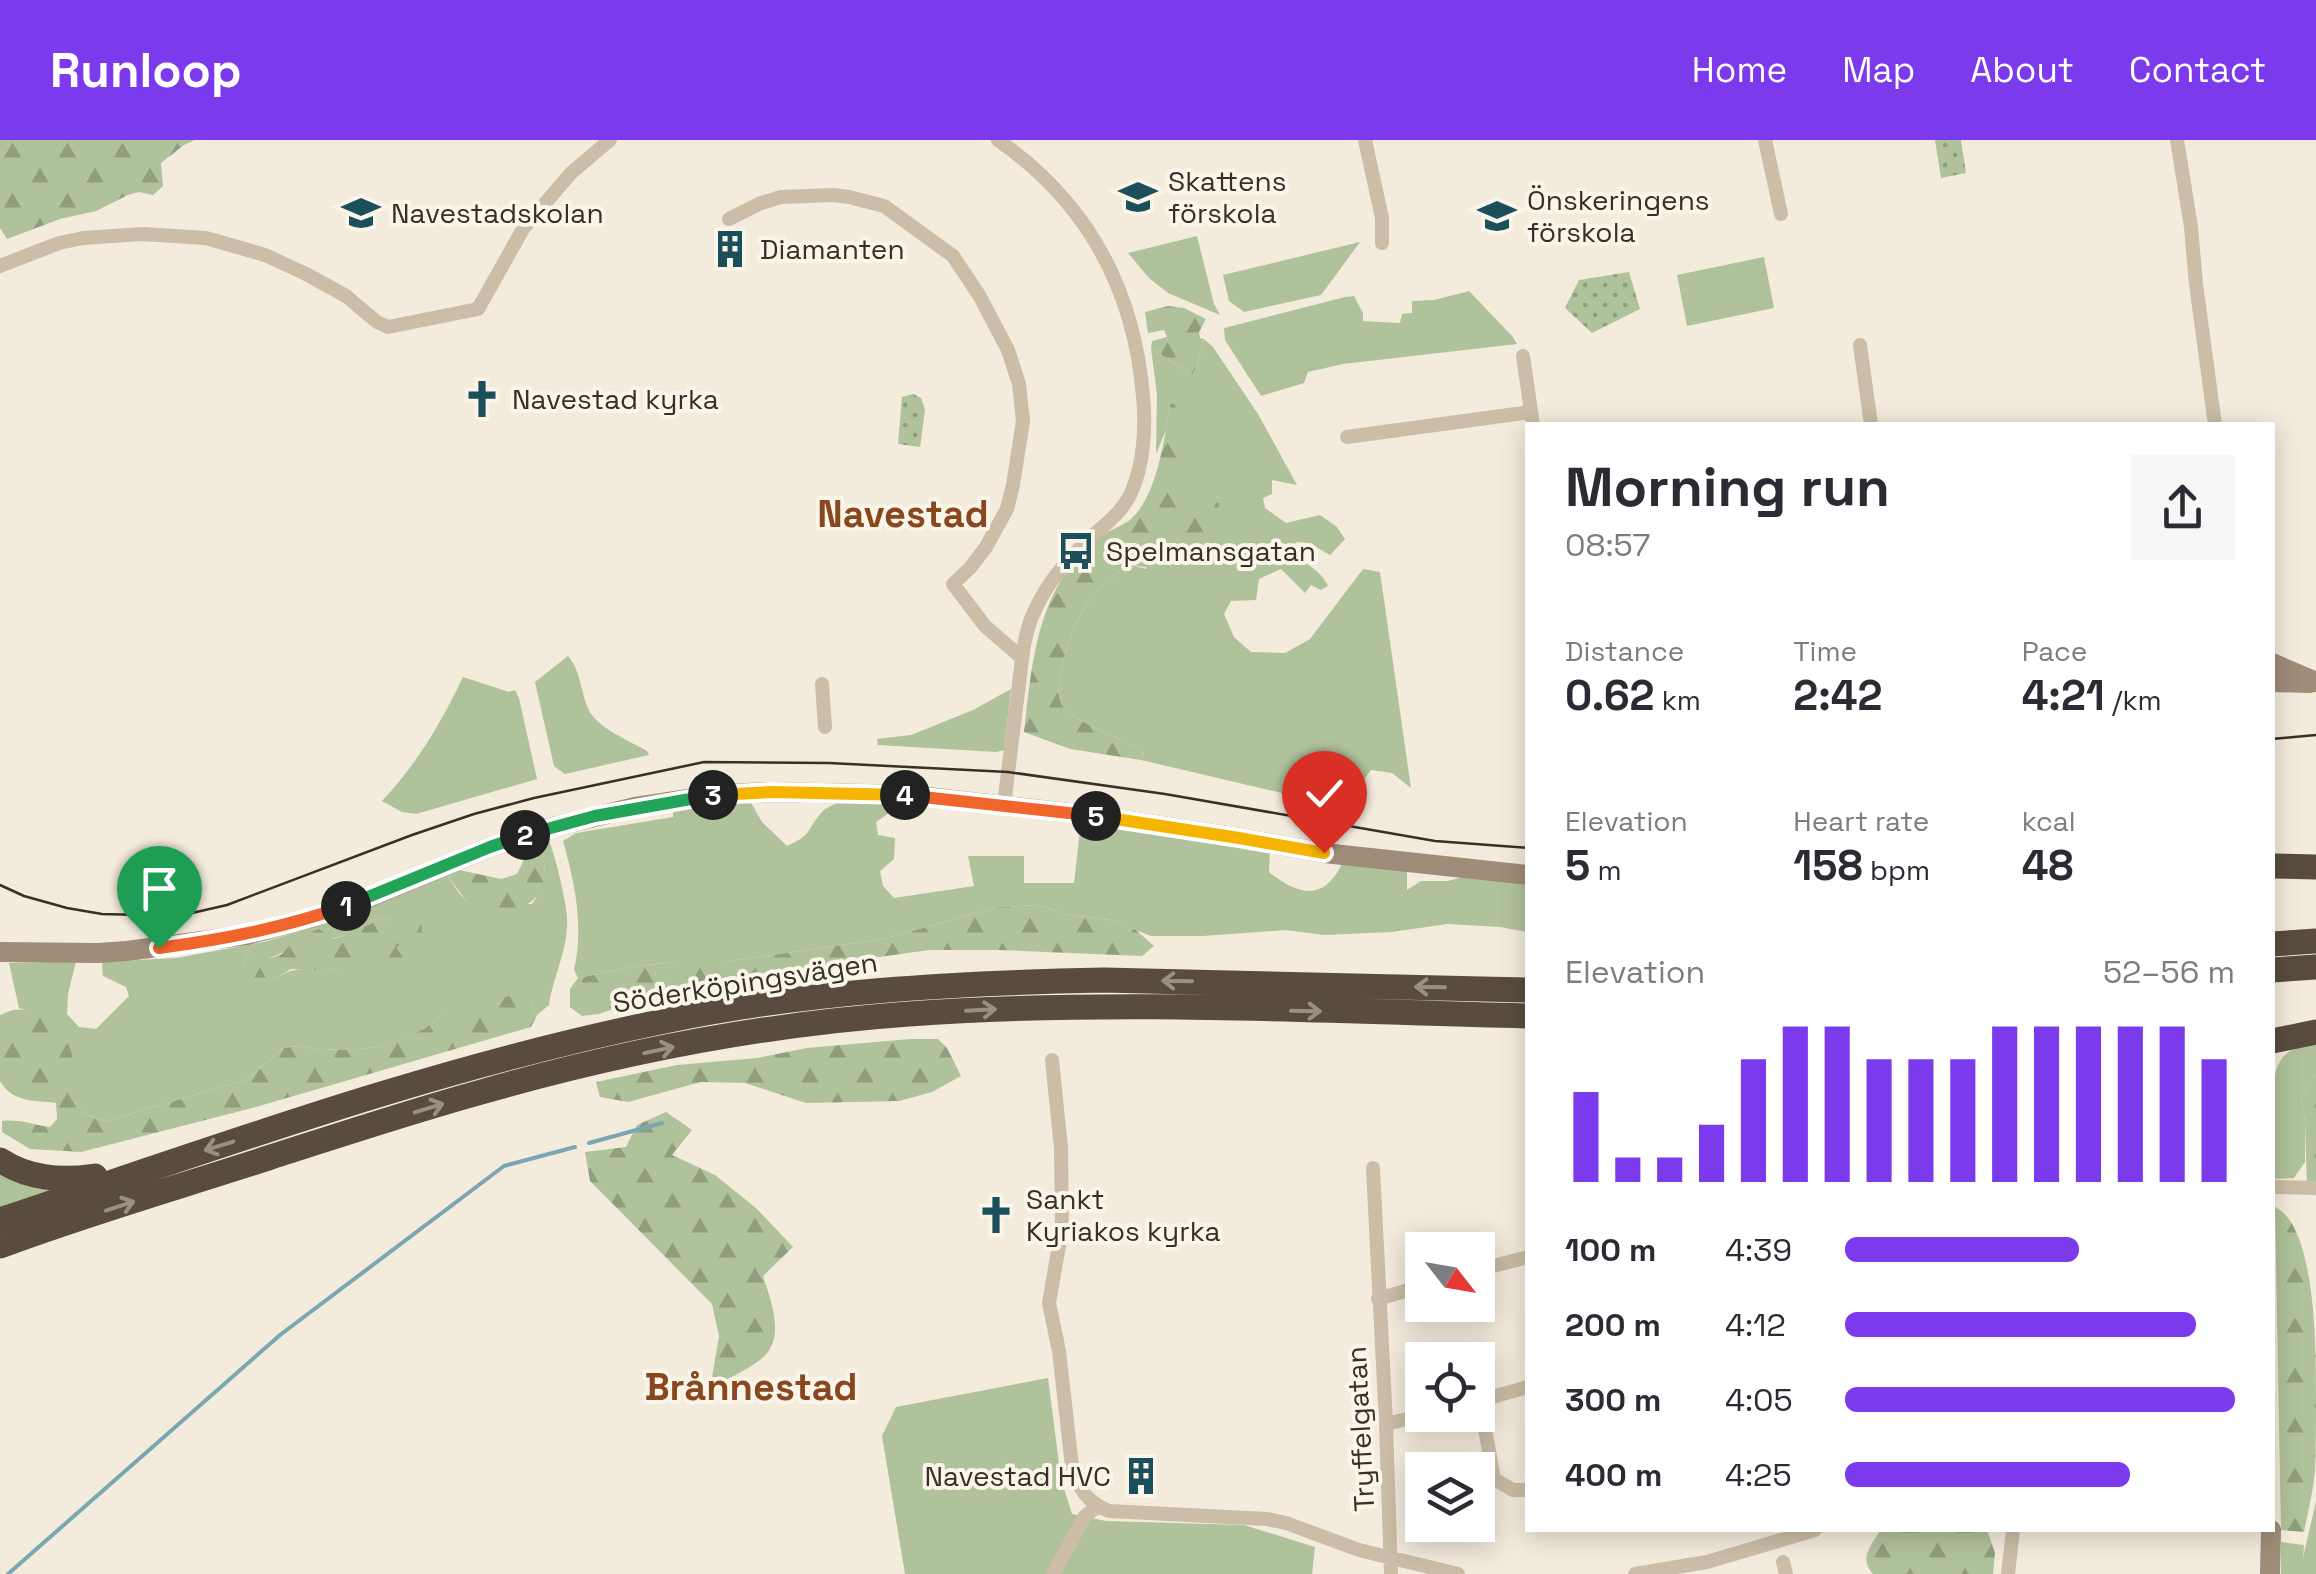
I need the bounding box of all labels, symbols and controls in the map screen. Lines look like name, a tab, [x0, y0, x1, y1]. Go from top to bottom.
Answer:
text: Runloop	[50, 40, 242, 101]
text: Home	[1692, 48, 1787, 92]
text: Map	[1842, 48, 1915, 92]
text: About	[1970, 48, 2074, 92]
text: Contact	[2129, 48, 2266, 92]
place label: Skattens förskola	[1168, 163, 1286, 231]
school or university icon: Skattens förskola	[1117, 176, 1159, 218]
place label: Önskeringens förskola	[1527, 182, 1710, 250]
school or university icon: Navestadskolan	[340, 192, 382, 234]
place label: Navestadskolan	[391, 195, 604, 231]
school or university icon: Önskeringens förskola	[1476, 195, 1518, 237]
building icon: Diamanten	[709, 228, 751, 270]
place label: Diamanten	[760, 231, 905, 267]
church icon: Navestad kyrka	[461, 378, 503, 420]
place label: Navestad kyrka	[512, 381, 719, 417]
text: Morning run	[1565, 452, 1890, 522]
button: share	[2130, 455, 2235, 560]
district label: Navestad	[817, 490, 989, 538]
text: 08:57	[1565, 525, 1650, 565]
bus stop icon: Spelmansgatan	[1055, 530, 1097, 572]
place label: Spelmansgatan	[1106, 533, 1316, 569]
text: Distance	[1565, 633, 1684, 669]
text: Time	[1793, 633, 1857, 669]
text: Pace	[2022, 633, 2087, 669]
text: 0.62	[1565, 669, 1655, 722]
text: 2:42	[1793, 669, 1882, 722]
text: 4:21	[2022, 669, 2105, 722]
text: km	[1655, 682, 1701, 718]
text: /km	[2105, 682, 2162, 718]
pin	[1282, 751, 1367, 854]
icon: check	[1297, 766, 1352, 821]
pin: 3	[688, 770, 738, 820]
pin: 4	[880, 770, 930, 820]
text: 3	[704, 777, 722, 813]
text: 4	[896, 777, 914, 813]
pin: 5	[1071, 791, 1121, 841]
text: 5	[1088, 798, 1104, 834]
text: Elevation	[1565, 803, 1688, 839]
text: Heart rate	[1793, 803, 1929, 839]
text: kcal	[2022, 803, 2076, 839]
pin: 2	[500, 810, 550, 860]
text: 2	[517, 817, 533, 853]
text: 5	[1565, 839, 1590, 892]
text: 158	[1793, 839, 1863, 892]
text: 48	[2022, 839, 2074, 892]
pin	[117, 846, 202, 949]
text: m	[1590, 852, 1621, 888]
text: bpm	[1863, 852, 1930, 888]
icon: arrive	[132, 861, 187, 916]
pin: 1	[321, 881, 371, 931]
text: 1	[340, 888, 352, 924]
street label: Söderköpingsvägen	[610, 943, 880, 1021]
text: Elevation	[1565, 952, 1705, 992]
text: 52–56 m	[2103, 952, 2235, 992]
one-way arrow	[1161, 972, 1193, 991]
one-way arrow	[1415, 978, 1447, 997]
one-way arrow	[965, 1000, 997, 1019]
one-way arrow	[1290, 1001, 1322, 1020]
one-way arrow	[642, 1039, 674, 1058]
one-way arrow	[413, 1097, 445, 1115]
one-way arrow	[203, 1139, 235, 1157]
place label: Sankt Kyriakos kyrka	[1026, 1181, 1221, 1249]
church icon: Sankt Kyriakos kyrka	[975, 1194, 1017, 1236]
one-way arrow	[103, 1196, 135, 1214]
text: 100 m	[1565, 1230, 1656, 1270]
text: 4:39	[1725, 1230, 1792, 1270]
north arrow	[1405, 1232, 1495, 1322]
map controls	[1405, 1232, 1495, 1542]
text: 200 m	[1565, 1305, 1661, 1345]
text: 4:12	[1725, 1305, 1786, 1345]
button: locate	[1405, 1342, 1495, 1432]
street label: Tryffelgatan	[1338, 1345, 1382, 1513]
district label: Brånnestad	[644, 1363, 858, 1411]
text: 300 m	[1565, 1380, 1661, 1420]
text: 4:05	[1725, 1380, 1793, 1420]
button: layers	[1405, 1452, 1495, 1542]
building icon: Navestad HVC	[1120, 1455, 1162, 1497]
text: 400 m	[1565, 1455, 1662, 1495]
text: 4:25	[1725, 1455, 1792, 1495]
place label: Navestad HVC	[925, 1458, 1111, 1494]

